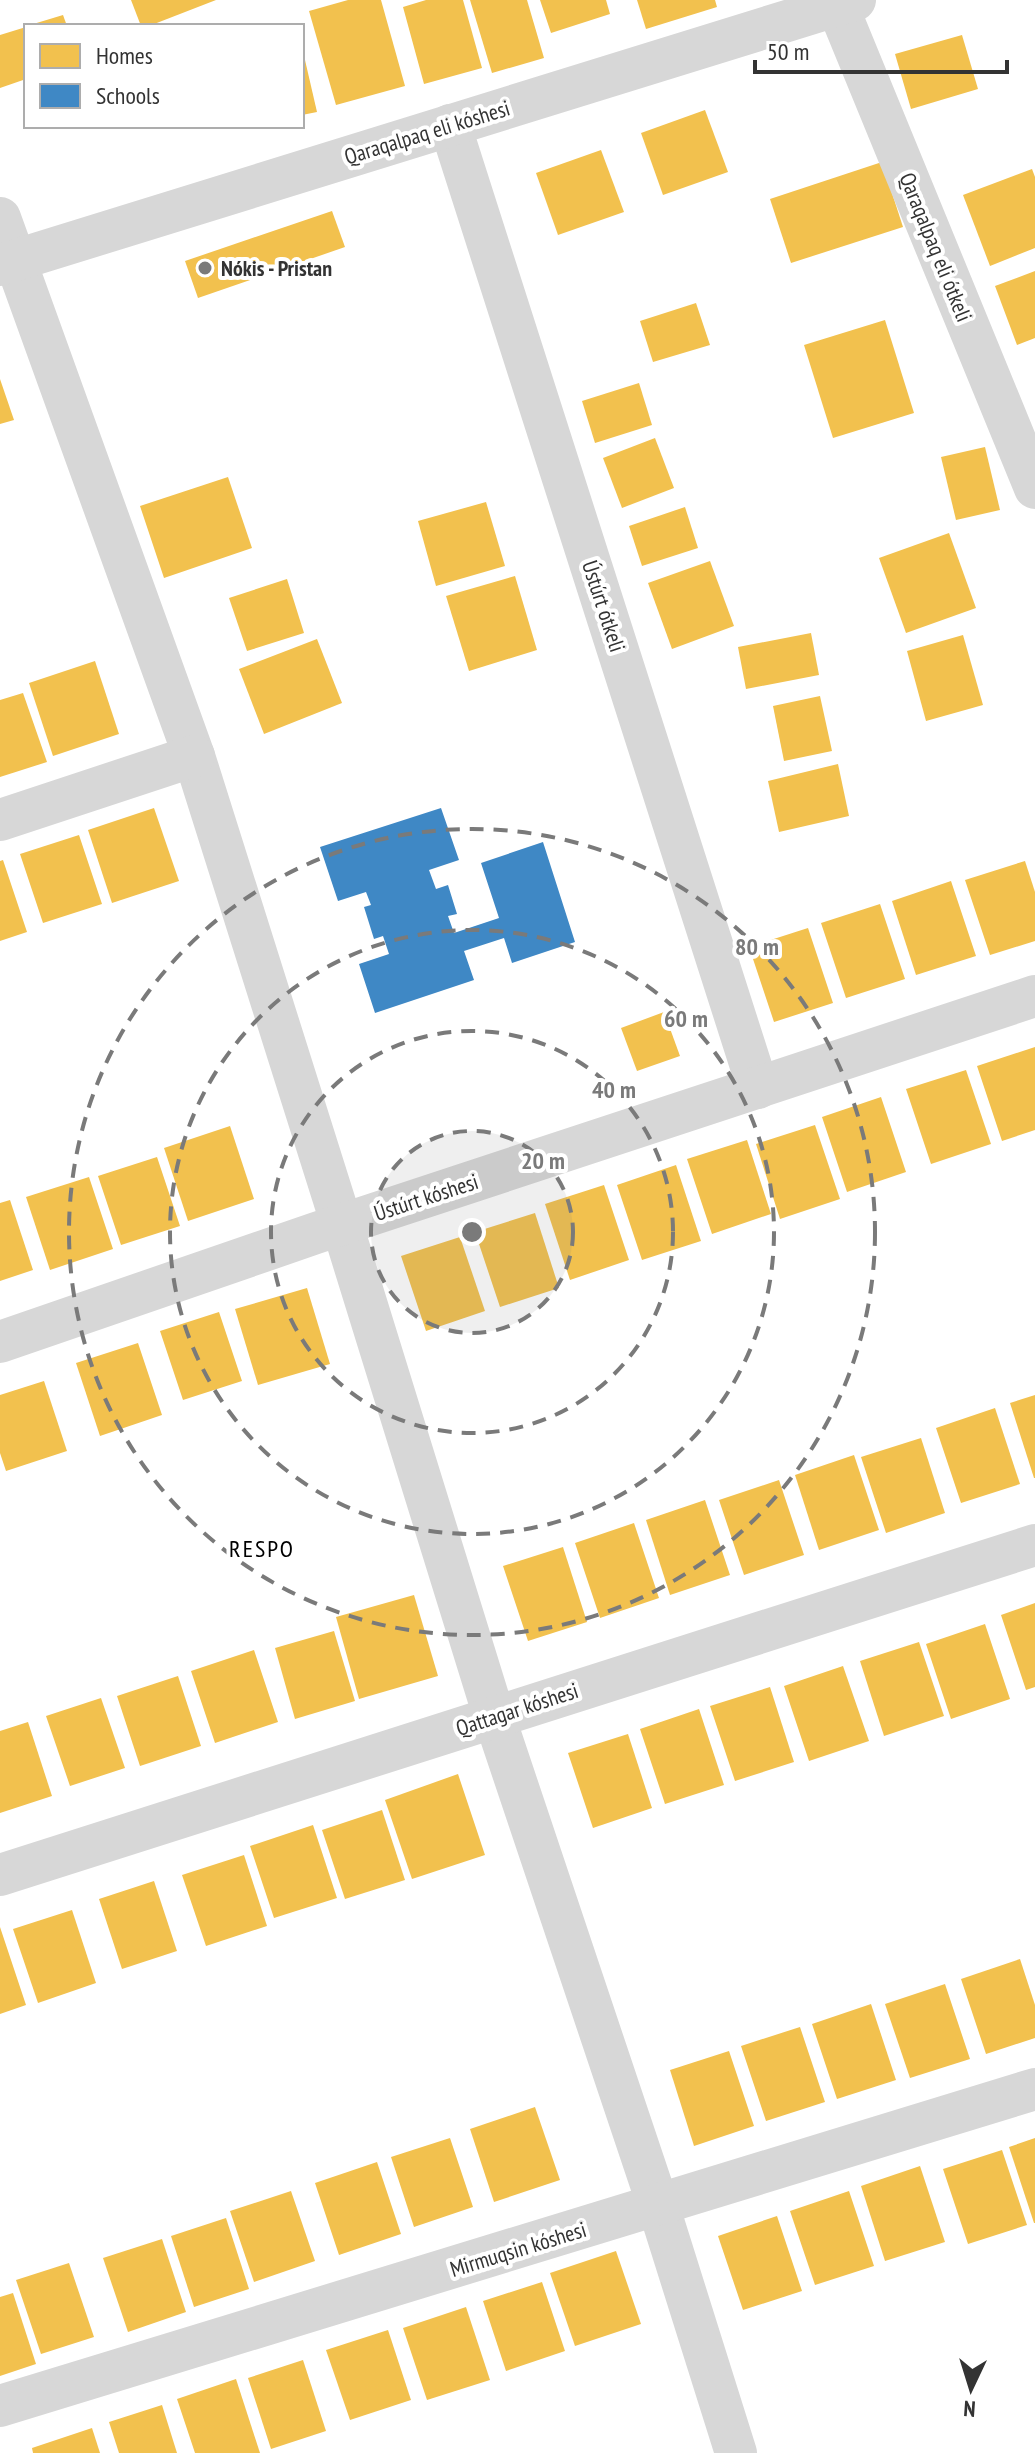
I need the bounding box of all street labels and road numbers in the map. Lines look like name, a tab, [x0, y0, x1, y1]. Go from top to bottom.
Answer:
street label: Qaraqalpaq eli kóshesi	[341, 94, 513, 170]
street label: Qaraqalpaq eli ótkeli	[893, 168, 979, 326]
street label: Ústúrt ótkeli	[576, 557, 632, 655]
street label: Ústúrt kóshesi	[370, 1167, 482, 1227]
street label: Qattagar kóshesi	[452, 1676, 582, 1742]
street label: Mirmuqsin kóshesi	[447, 2215, 589, 2283]

